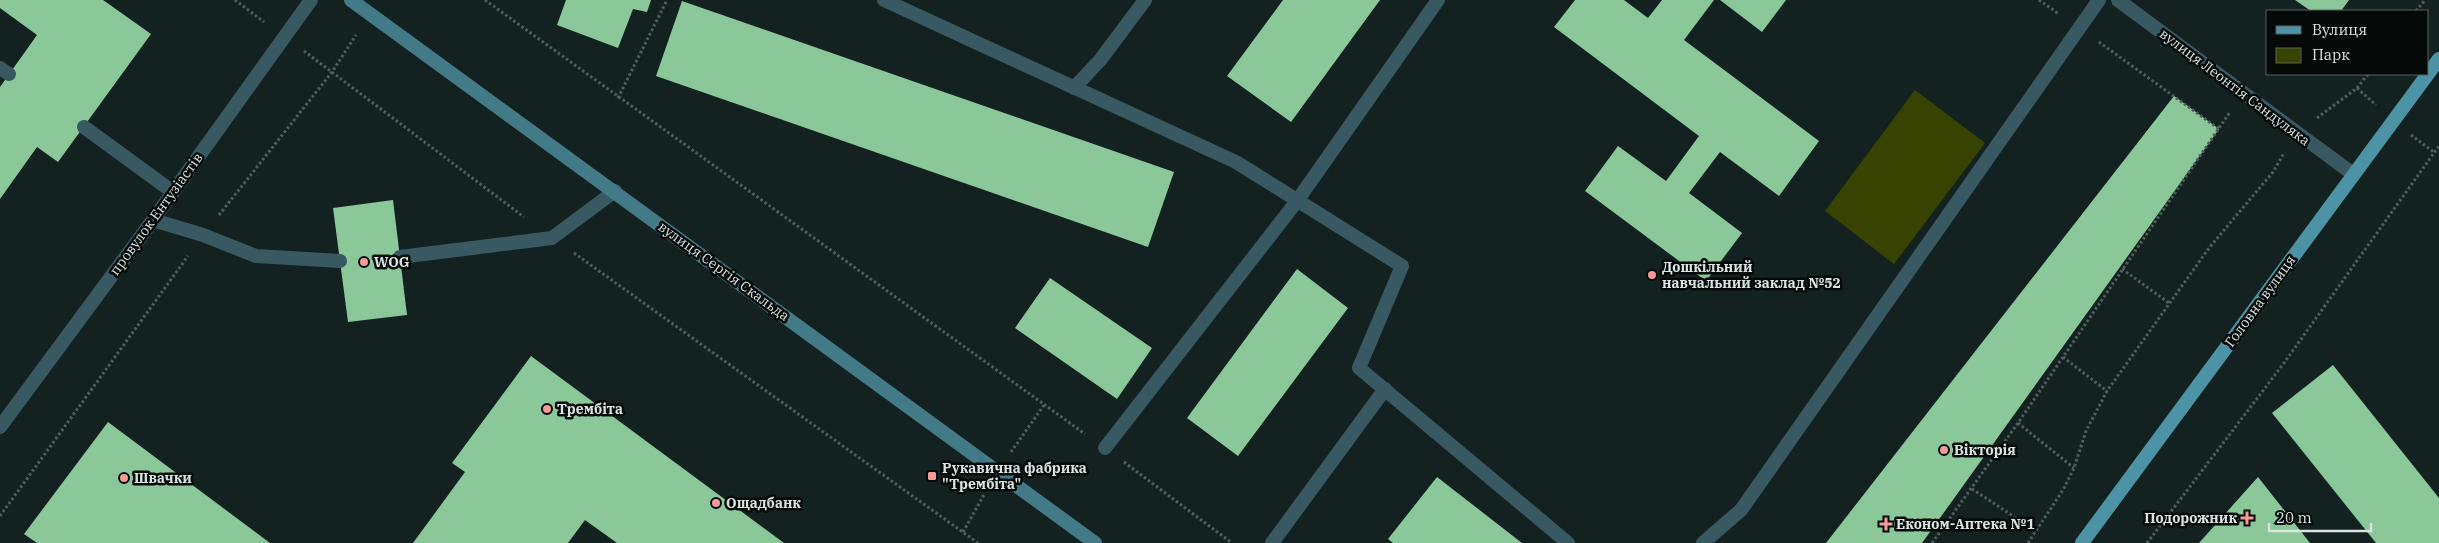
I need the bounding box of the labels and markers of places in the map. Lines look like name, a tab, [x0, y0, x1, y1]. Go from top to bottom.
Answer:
place label: WOG	[374, 253, 410, 271]
marker: WOG	[358, 256, 370, 268]
place label: Дошкільний навчальний заклад №52	[1662, 258, 1841, 292]
marker: Дошкільний навчальний заклад №52	[1646, 269, 1658, 281]
place label: Трембіта	[557, 400, 623, 418]
marker: Трембіта	[541, 403, 553, 415]
place label: Вікторія	[1954, 441, 2016, 459]
marker: Вікторія	[1938, 444, 1950, 456]
place label: Рукавична фабрика "Трембіта"	[942, 459, 1087, 493]
place label: Швачки	[134, 469, 192, 487]
marker: Рукавична фабрика "Трембіта"	[926, 470, 938, 482]
marker: Швачки	[118, 472, 130, 484]
place label: Ощадбанк	[726, 494, 801, 512]
marker: Ощадбанк	[710, 497, 722, 509]
place label: Подорожник	[2144, 509, 2237, 527]
marker: Подорожник	[2241, 512, 2253, 524]
place label: Економ-Аптека №1	[1896, 515, 2035, 533]
marker: Економ-Аптека №1	[1880, 518, 1892, 530]

